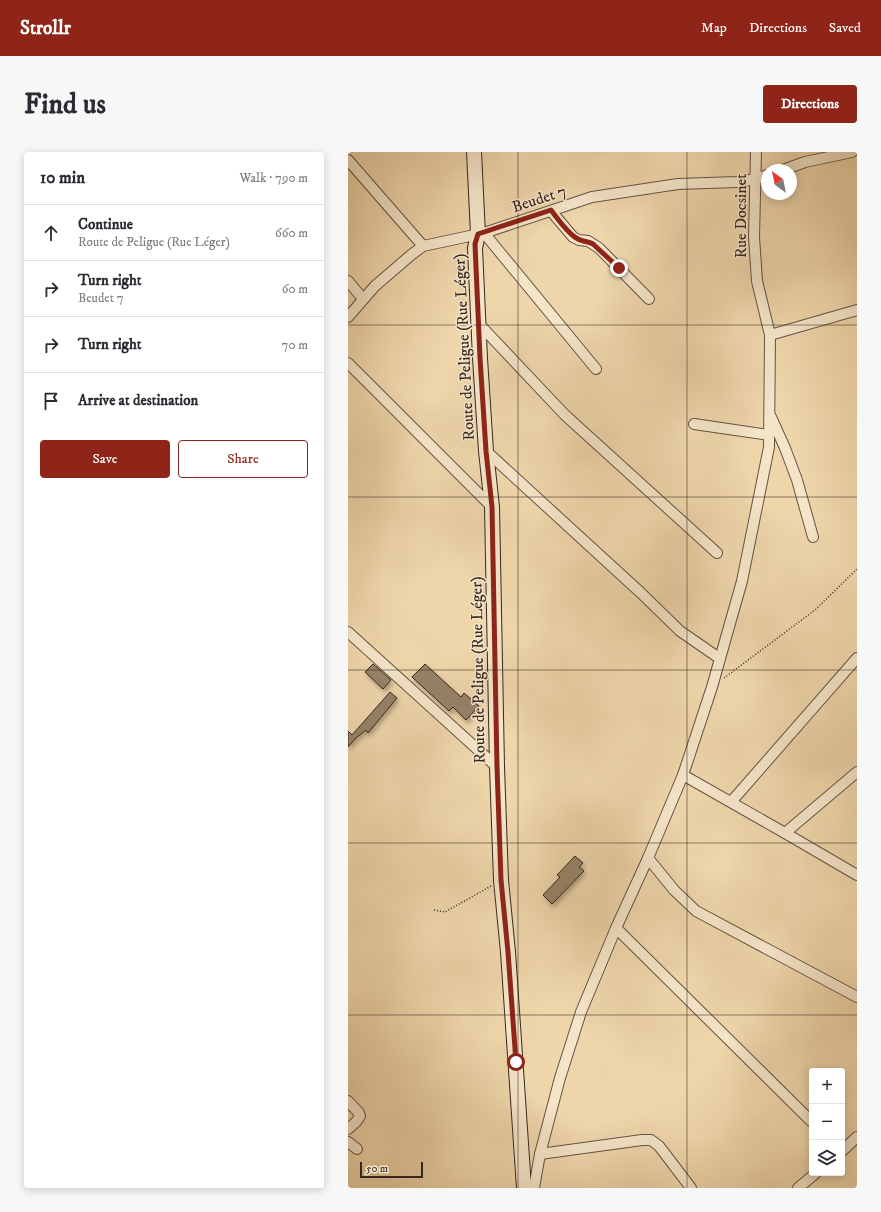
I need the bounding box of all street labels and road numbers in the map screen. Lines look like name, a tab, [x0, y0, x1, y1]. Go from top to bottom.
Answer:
street label: Rue Docsinet	[731, 174, 751, 258]
street label: Beudet 7	[509, 181, 569, 217]
street label: Route de Peligue (Rue Léger)	[449, 253, 479, 441]
street label: Route de Peligue (Rue Léger)	[466, 576, 490, 764]

